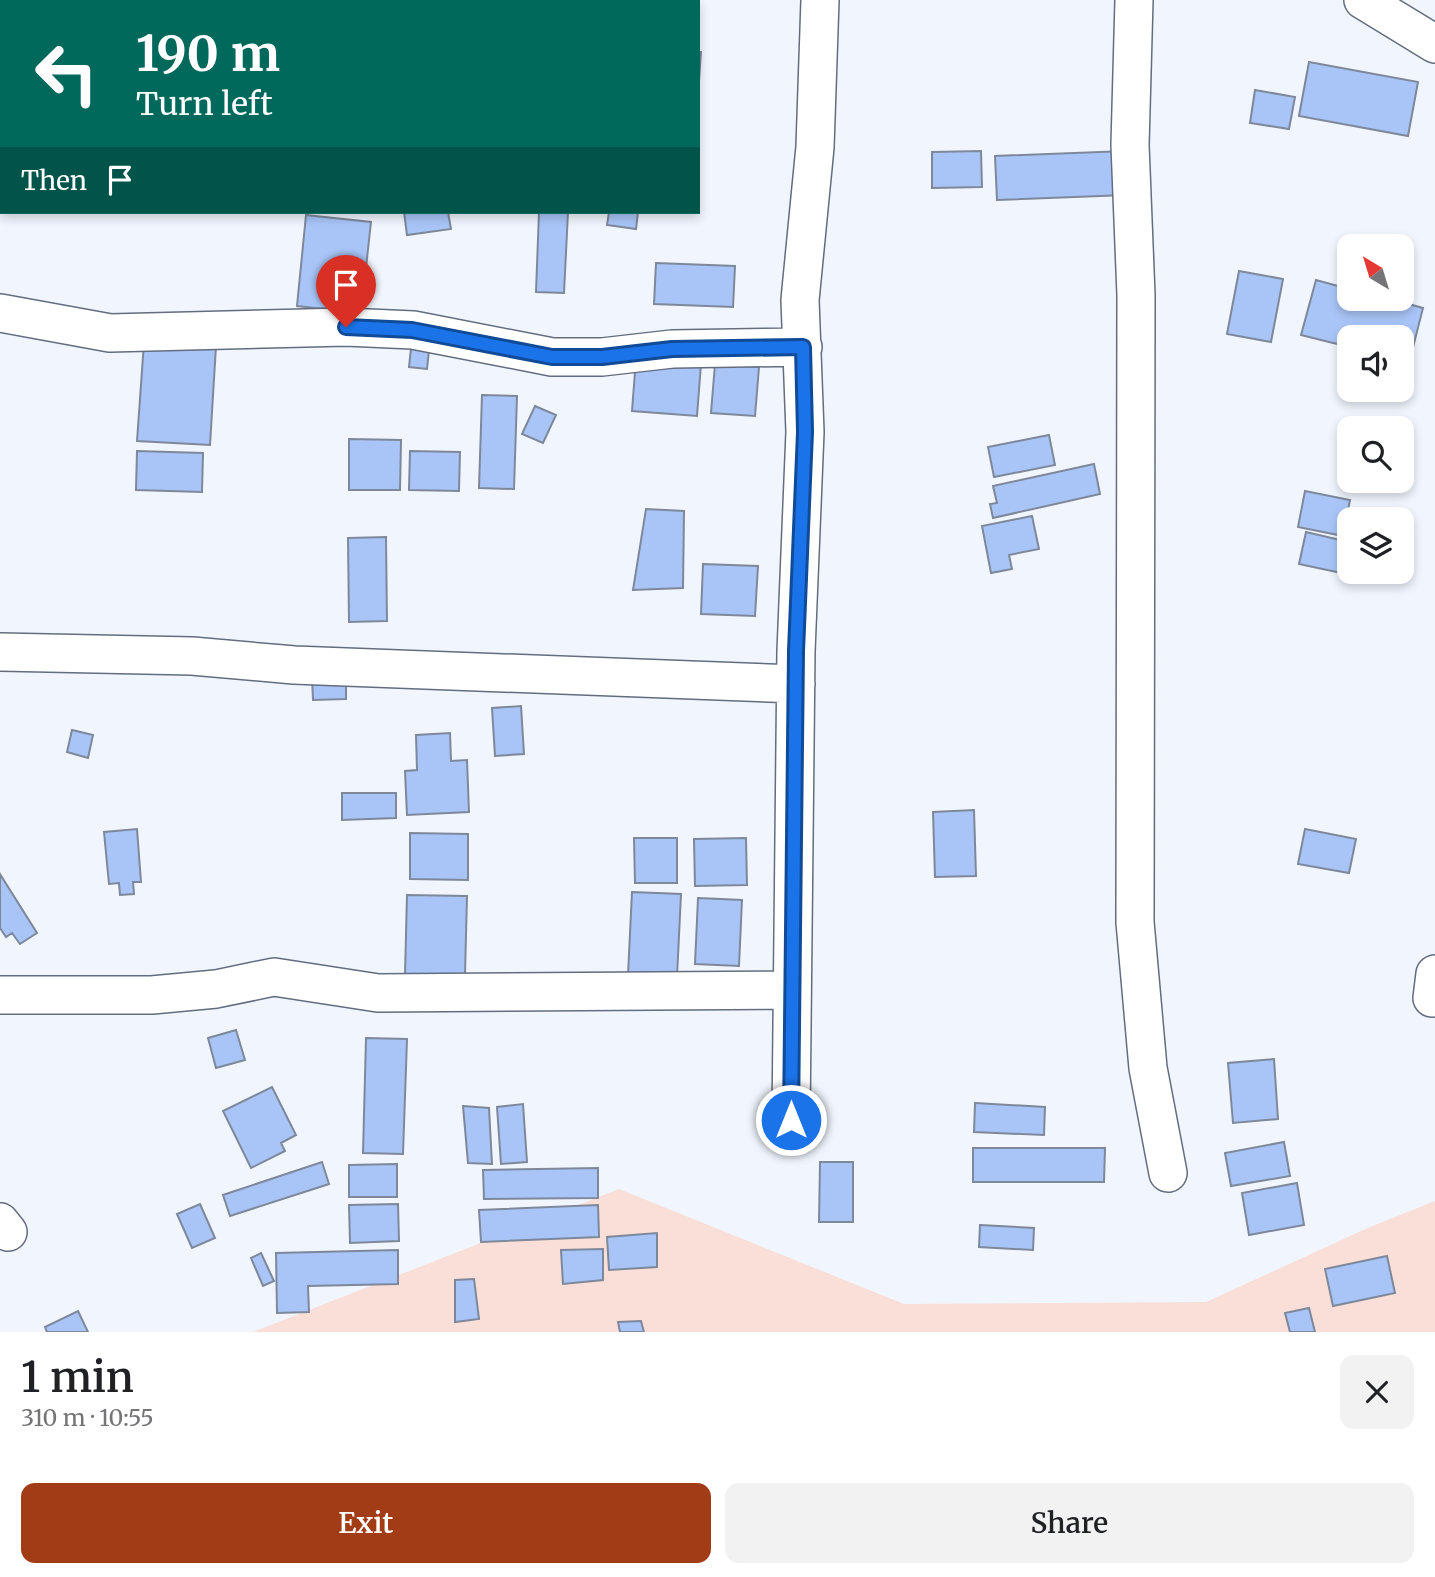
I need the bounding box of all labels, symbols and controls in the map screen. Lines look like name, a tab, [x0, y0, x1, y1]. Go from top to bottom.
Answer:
text: 190 m	[136, 23, 280, 84]
icon: left	[21, 28, 112, 119]
text: Turn left	[136, 84, 273, 124]
icon: arrive	[101, 161, 139, 199]
text: Then	[21, 164, 87, 197]
north arrow	[1337, 234, 1414, 312]
map controls	[1337, 234, 1414, 584]
pin	[316, 255, 376, 327]
icon: arrive	[327, 266, 365, 304]
button: sound	[1337, 325, 1414, 402]
button: search	[1337, 416, 1414, 493]
button: layers	[1337, 507, 1414, 584]
position arrow	[754, 1083, 828, 1157]
text: 1 min	[21, 1351, 134, 1403]
button: close	[1340, 1355, 1414, 1429]
text: 310 m · 10:55	[21, 1403, 154, 1432]
button: Exit	[21, 1483, 711, 1563]
button: Share	[725, 1483, 1414, 1563]

